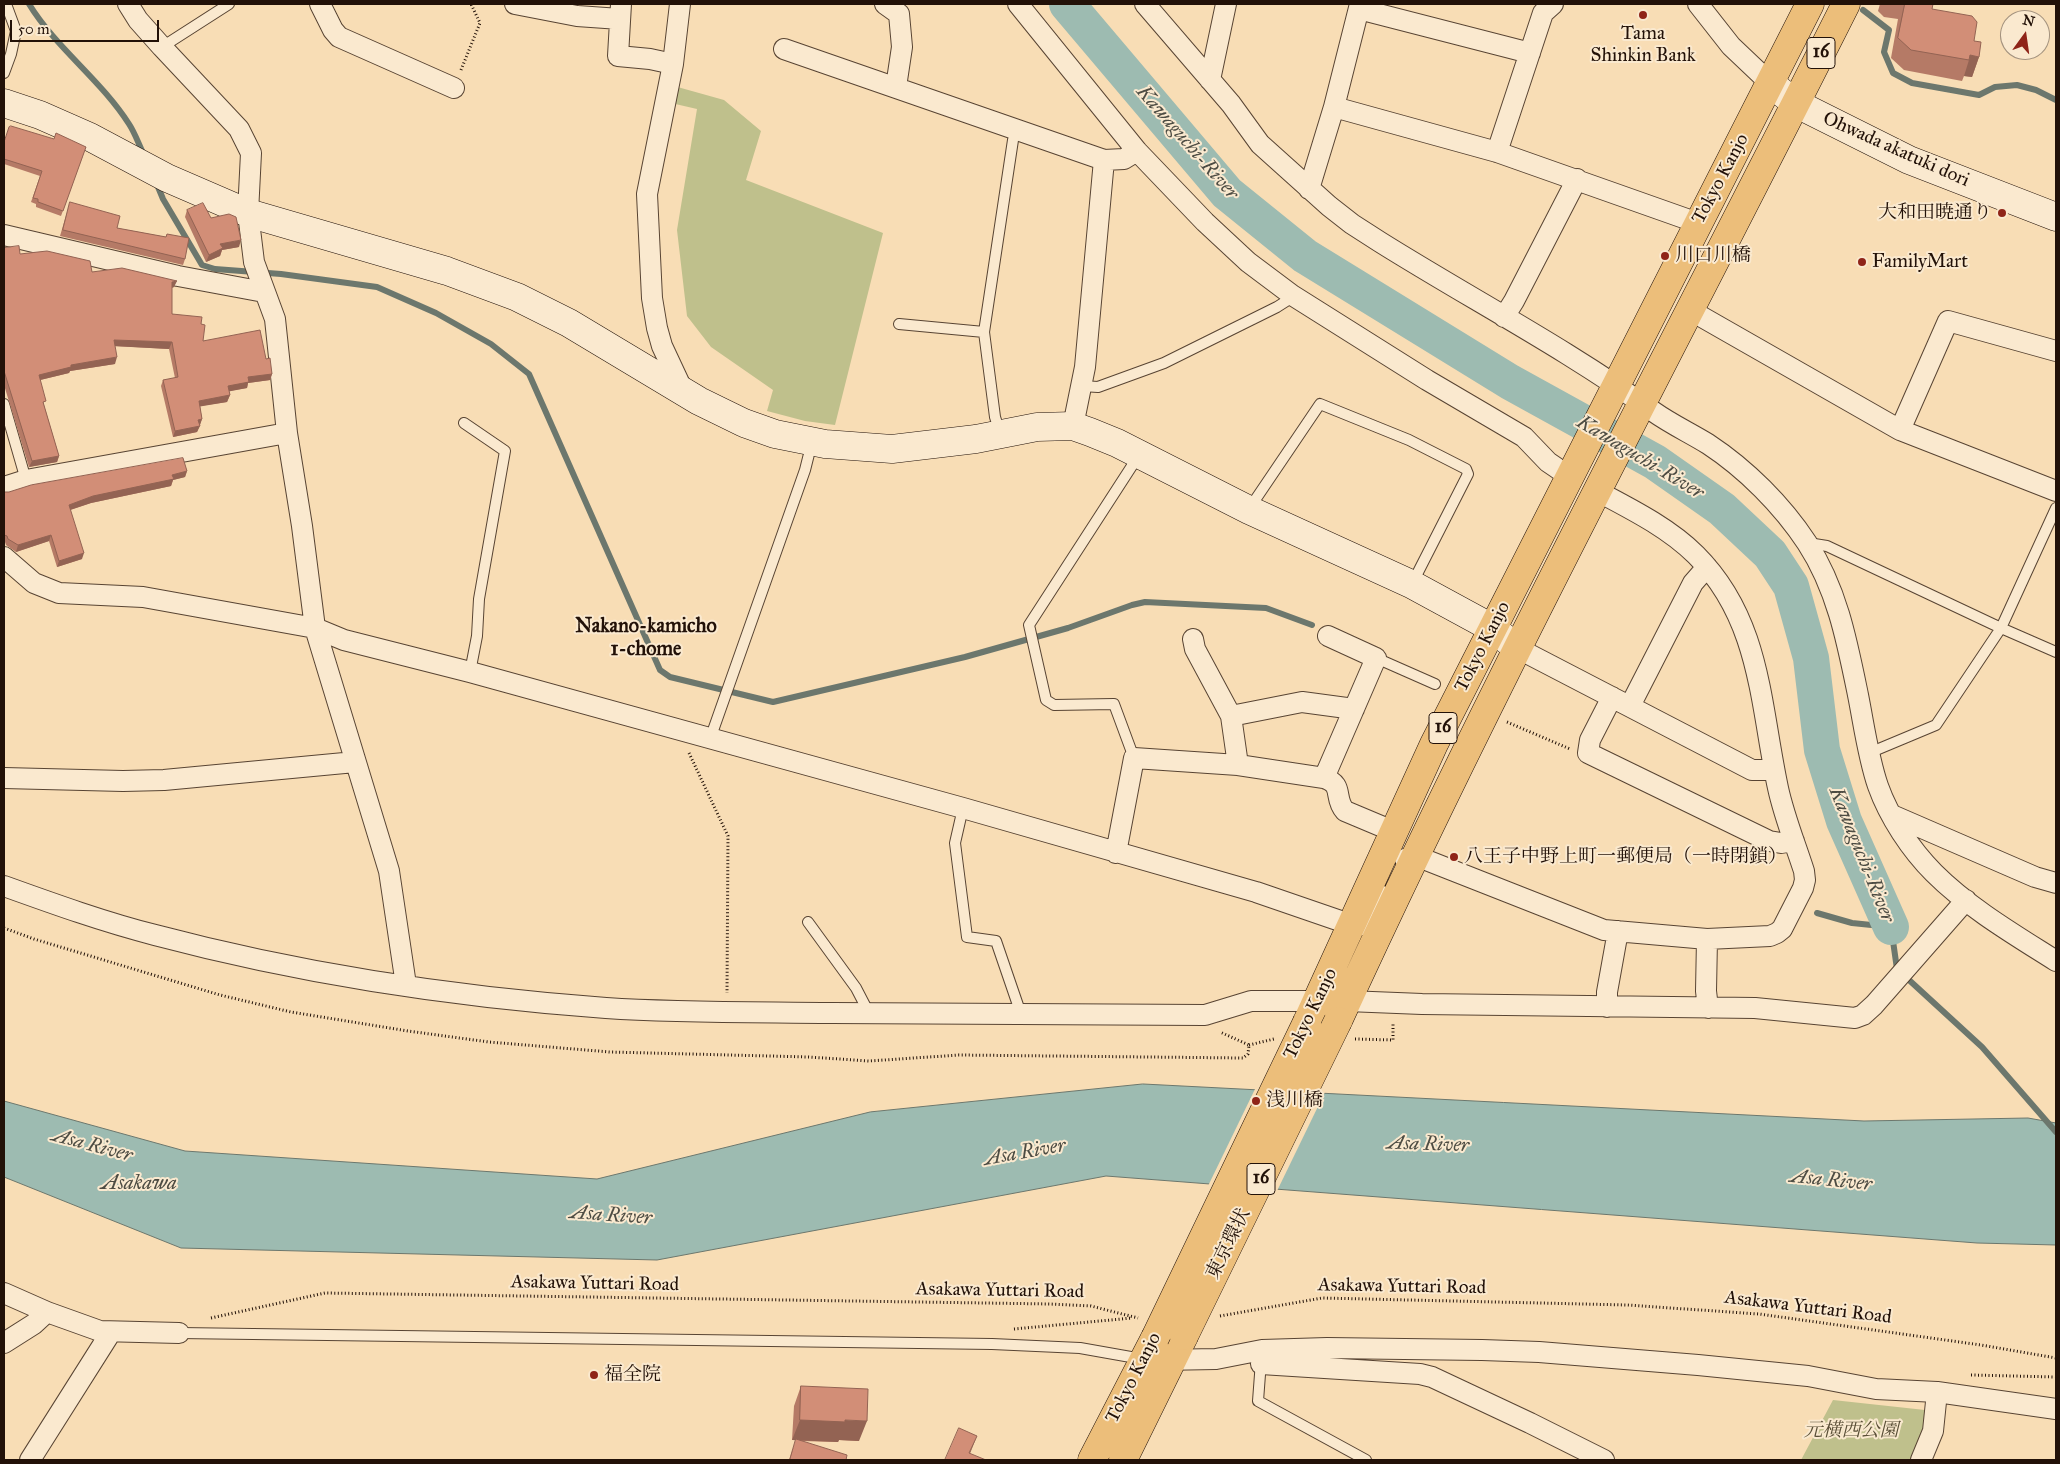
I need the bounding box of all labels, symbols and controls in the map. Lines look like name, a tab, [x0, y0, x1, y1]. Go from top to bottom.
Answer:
marker: Tama Shinkin Bank	[1637, 9, 1649, 21]
scale bar	[12, 10, 161, 42]
north arrow	[2000, 10, 2050, 60]
text: N	[2021, 11, 2036, 31]
text: 50 m	[18, 20, 50, 38]
place label: Tama Shinkin Bank	[1590, 23, 1696, 67]
road number: 16	[1807, 38, 1835, 68]
water label: Kawaguchi-River	[1131, 81, 1243, 205]
street label: Ohwada akatuki dori	[1819, 107, 1973, 193]
street label: Tokyo Kanjo	[1688, 130, 1754, 228]
place label: 大和田暁通り	[1878, 202, 1992, 224]
marker: 大和田暁通り	[1996, 207, 2008, 219]
place label: 川口川橋	[1675, 245, 1751, 267]
marker: 川口川橋	[1659, 250, 1671, 262]
place label: FamilyMart	[1872, 251, 1968, 273]
marker: FamilyMart	[1856, 256, 1868, 268]
water label: Kawaguchi-River	[1572, 411, 1708, 505]
street label: Tokyo Kanjo	[1450, 598, 1516, 696]
district label: Nakano-kamicho 1-chome	[575, 615, 717, 662]
road number: 16	[1429, 712, 1457, 744]
water label: Kawaguchi-River	[1823, 784, 1899, 926]
place label: 八王子中野上町一郵便局（一時閉鎖）	[1464, 846, 1787, 868]
marker: 八王子中野上町一郵便局（一時閉鎖）	[1448, 851, 1460, 863]
street label: Tokyo Kanjo	[1279, 965, 1343, 1063]
place label: 浅川橋	[1266, 1090, 1323, 1112]
marker: 浅川橋	[1250, 1095, 1262, 1107]
water label: Asa River	[49, 1124, 135, 1168]
water label: Asa River	[1386, 1132, 1470, 1158]
water label: Asa River	[982, 1134, 1068, 1172]
road number: 16	[1247, 1164, 1275, 1194]
water label: Asa River	[1789, 1165, 1873, 1197]
water label: Asakawa	[101, 1172, 177, 1196]
water label: Asa River	[569, 1201, 653, 1231]
street label: 東京環状	[1202, 1205, 1256, 1283]
street label: Asakawa Yuttari Road	[511, 1271, 679, 1297]
street label: Asakawa Yuttari Road	[1318, 1274, 1486, 1300]
street label: Asakawa Yuttari Road	[916, 1278, 1084, 1304]
street label: Asakawa Yuttari Road	[1723, 1286, 1893, 1330]
street label: Tokyo Kanjo	[1101, 1329, 1167, 1427]
place label: 福全院	[604, 1364, 661, 1386]
marker: 福全院	[588, 1369, 600, 1381]
park label: 元横西公園	[1804, 1420, 1898, 1442]

